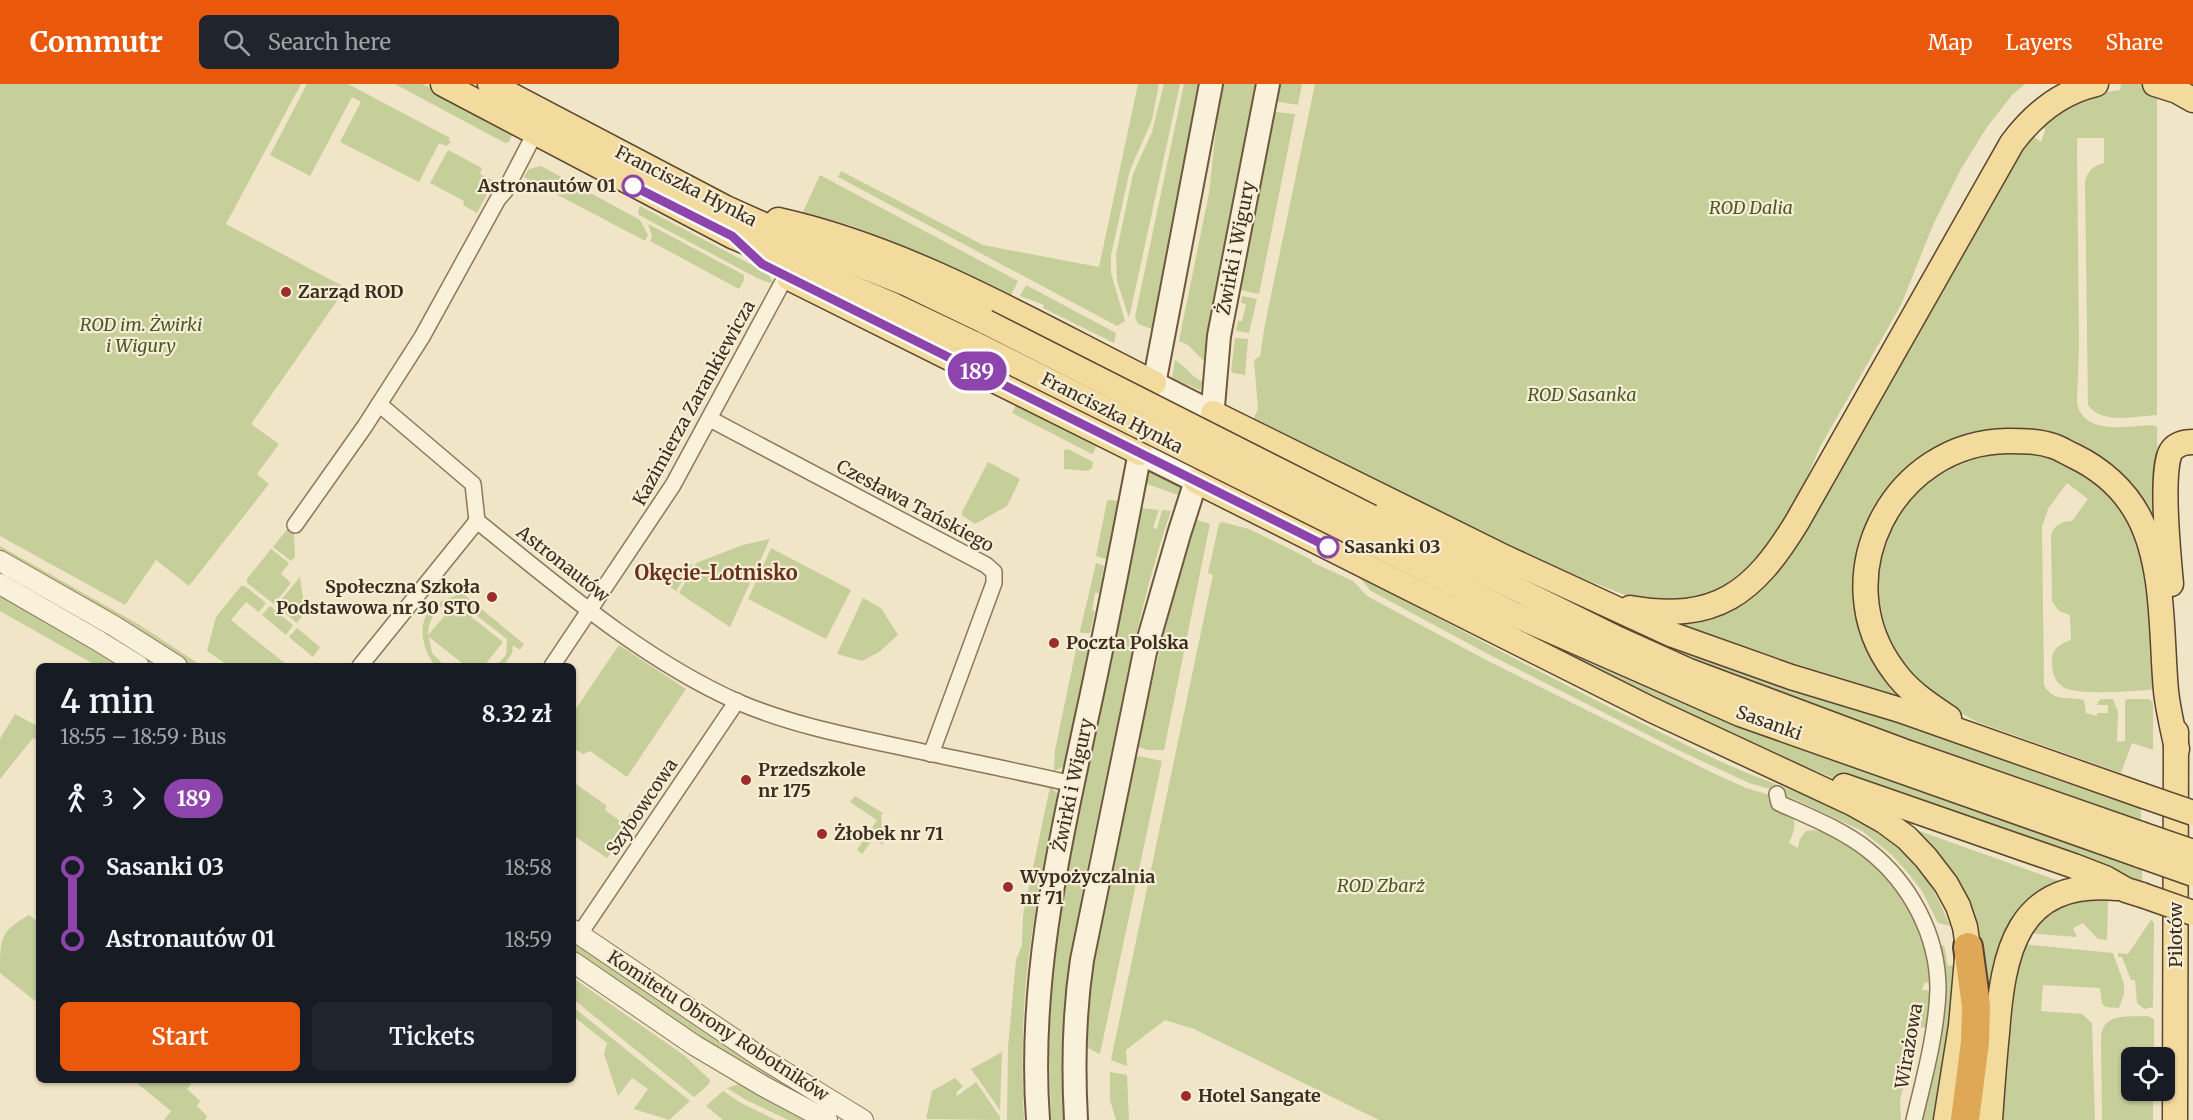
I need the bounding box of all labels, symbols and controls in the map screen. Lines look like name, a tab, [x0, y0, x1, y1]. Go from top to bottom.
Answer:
search box	[199, 15, 619, 69]
text: Commutr	[30, 24, 163, 60]
icon: search	[220, 26, 253, 59]
text: Search here	[268, 28, 391, 56]
text: Map	[1928, 29, 1973, 56]
text: Layers	[2006, 29, 2073, 56]
text: Share	[2106, 29, 2163, 56]
street label: Franciszka Hynka	[611, 140, 761, 231]
place label: Astronautów 01	[477, 174, 616, 197]
marker: Astronautów 01	[622, 175, 644, 197]
street label: Żwirki i Wigury	[1211, 178, 1260, 317]
park label: ROD Dalia	[1709, 196, 1793, 219]
place label: Zarząd ROD	[298, 280, 404, 303]
marker: Zarząd ROD	[279, 285, 293, 299]
street label: Kazimierza Zarankiewicza	[627, 296, 760, 510]
park label: ROD im. Żwirki i Wigury	[80, 313, 202, 357]
line badge: 189	[942, 352, 1012, 390]
text: 189	[960, 358, 994, 385]
street label: Franciszka Hynka	[1037, 367, 1187, 458]
park label: ROD Sasanka	[1527, 383, 1637, 406]
street label: Czesława Tańskiego	[833, 454, 998, 557]
street label: Astronautów	[511, 520, 615, 608]
place label: Sasanki 03	[1344, 535, 1441, 558]
marker: Sasanki 03	[1317, 536, 1339, 558]
district label: Okęcie-Lotnisko	[634, 560, 798, 585]
place label: Społeczna Szkoła Podstawowa nr 30 STO	[276, 575, 480, 619]
marker: Społeczna Szkoła Podstawowa nr 30 STO	[485, 590, 499, 604]
place label: Poczta Polska	[1066, 631, 1189, 654]
marker: Poczta Polska	[1047, 636, 1061, 650]
text: 4 min	[60, 681, 154, 722]
text: 8.32 zł	[482, 700, 552, 728]
street label: Sasanki	[1733, 700, 1806, 745]
street label: Żwirki i Wigury	[1047, 715, 1098, 854]
text: 18:55 – 18:59 · Bus	[60, 724, 226, 749]
street label: Szybowcowa	[601, 754, 683, 859]
place label: Przedszkole nr 175	[758, 758, 866, 802]
marker: Przedszkole nr 175	[739, 773, 753, 787]
icon: walk	[60, 782, 93, 815]
icon: forward	[122, 782, 155, 815]
text: 189	[176, 785, 211, 812]
text: 3	[102, 786, 113, 811]
place label: Żłobek nr 71	[834, 822, 944, 845]
marker: Żłobek nr 71	[815, 827, 829, 841]
text: Sasanki 03	[106, 853, 224, 881]
text: 18:58	[505, 855, 552, 880]
place label: Wypożyczalnia nr 71	[1019, 865, 1155, 909]
park label: ROD Zbarż	[1337, 874, 1426, 897]
marker: Wypożyczalnia nr 71	[1001, 880, 1015, 894]
street label: Pilotów	[2164, 901, 2187, 968]
text: Astronautów 01	[106, 925, 275, 953]
text: 18:59	[505, 927, 552, 952]
street label: Komitetu Obrony Robotników	[603, 945, 834, 1106]
street label: Wirażowa	[1890, 1001, 1927, 1091]
button: Start	[60, 1002, 300, 1071]
button: Tickets	[312, 1002, 552, 1071]
map controls	[2121, 1047, 2175, 1101]
button: locate	[2121, 1047, 2175, 1101]
place label: Hotel Sangate	[1198, 1084, 1321, 1107]
marker: Hotel Sangate	[1179, 1089, 1193, 1103]

